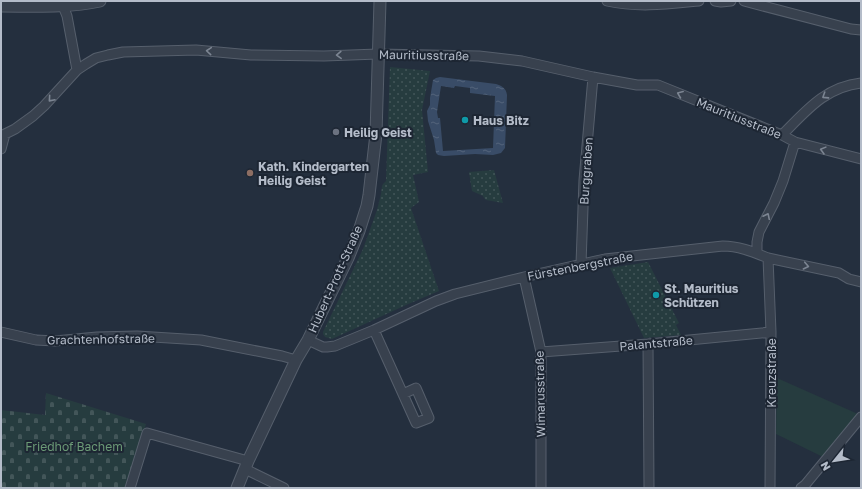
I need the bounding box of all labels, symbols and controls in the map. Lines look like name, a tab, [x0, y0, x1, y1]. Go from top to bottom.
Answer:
one-way arrow	[206, 47, 213, 56]
street label: Mauritiusstraße	[379, 47, 469, 63]
one-way arrow	[336, 51, 342, 60]
one-way arrow	[677, 91, 684, 99]
one-way arrow	[822, 91, 829, 99]
one-way arrow	[48, 94, 55, 101]
street label: Mauritiusstraße	[694, 94, 784, 142]
place label: Haus Bitz	[473, 113, 529, 128]
marker: Haus Bitz	[460, 115, 470, 125]
place label: Heilig Geist	[344, 125, 412, 140]
marker: Heilig Geist	[331, 127, 341, 137]
street label: Burggraben	[576, 137, 596, 205]
one-way arrow	[820, 146, 827, 155]
place label: Kath. Kindergarten Heilig Geist	[258, 159, 369, 188]
marker: Kath. Kindergarten Heilig Geist	[245, 168, 255, 178]
one-way arrow	[762, 213, 770, 220]
street label: Hubert-Prott-Straße	[305, 223, 365, 335]
street label: Fürstenbergstraße	[526, 248, 634, 284]
one-way arrow	[803, 261, 809, 269]
place label: St. Mauritius Schützen	[664, 281, 739, 310]
marker: St. Mauritius Schützen	[651, 290, 661, 300]
street label: Grachtenhofstraße	[47, 331, 155, 347]
street label: Palantstraße	[619, 332, 693, 354]
street label: Kreuzstraße	[764, 338, 779, 408]
street label: Wimarusstraße	[532, 350, 548, 438]
park label: Friedhof Bachem	[25, 439, 123, 454]
north arrow	[814, 441, 854, 481]
text: N	[817, 459, 833, 473]

